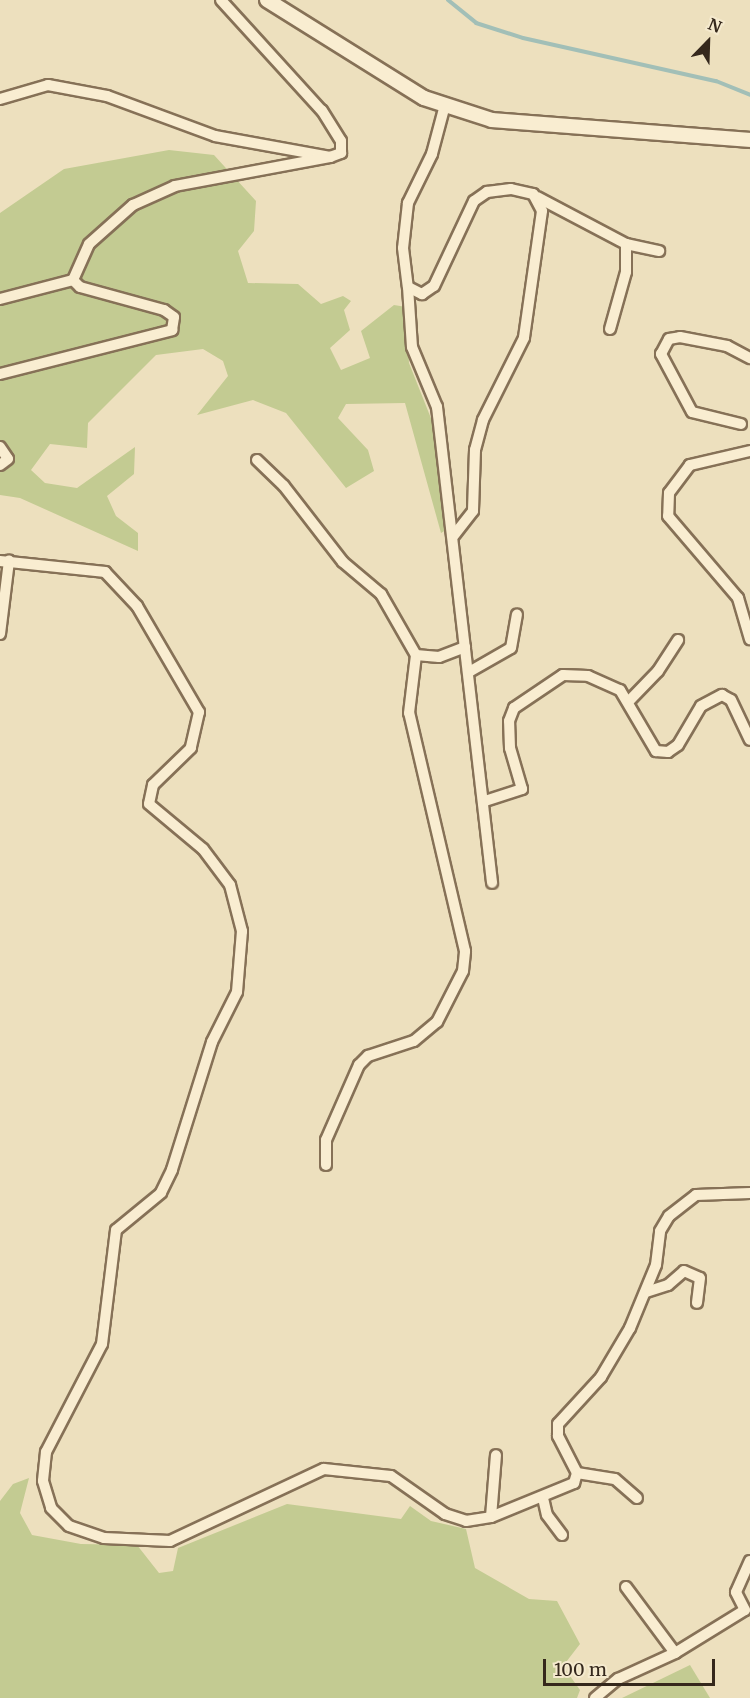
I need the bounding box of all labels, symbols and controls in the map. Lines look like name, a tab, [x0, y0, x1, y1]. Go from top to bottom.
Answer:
north arrow	[678, 12, 738, 72]
text: N	[705, 14, 725, 37]
scale bar	[546, 1647, 718, 1685]
text: 100 m	[554, 1658, 607, 1681]

